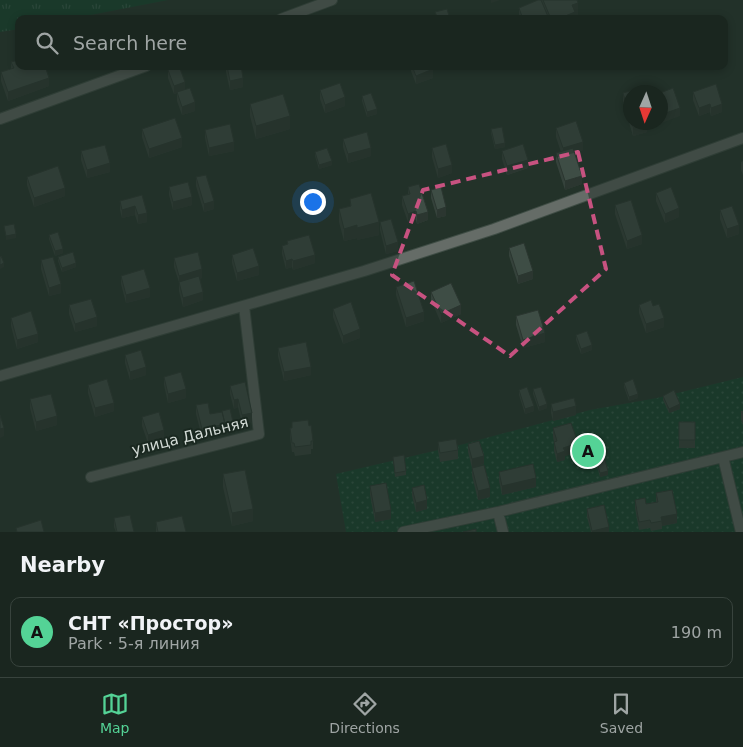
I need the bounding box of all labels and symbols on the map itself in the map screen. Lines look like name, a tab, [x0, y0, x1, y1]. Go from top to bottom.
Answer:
north arrow	[623, 85, 668, 130]
your location	[300, 189, 326, 215]
street label: улица Дальняя	[130, 413, 250, 459]
pin: A	[572, 432, 604, 470]

